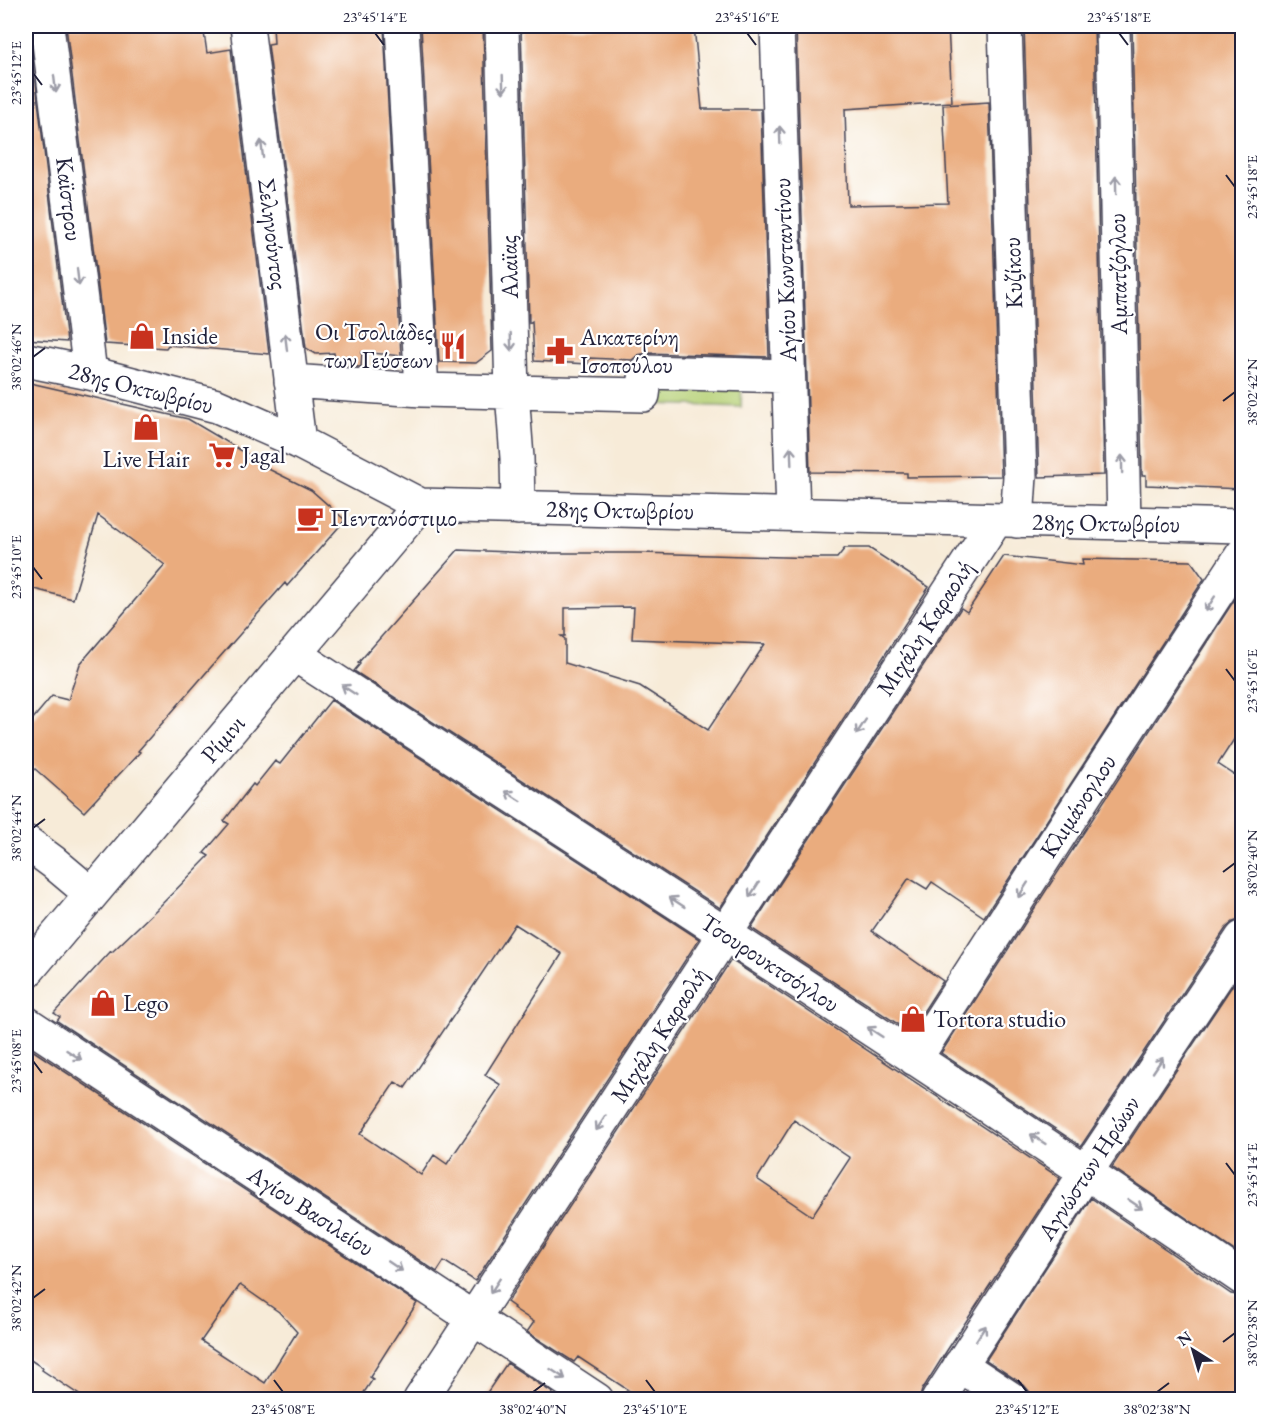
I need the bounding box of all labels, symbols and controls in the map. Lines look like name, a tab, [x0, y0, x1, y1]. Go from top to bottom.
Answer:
text: 23°45'14"E	[343, 7, 408, 26]
text: 23°45'16"E	[715, 7, 780, 26]
text: 23°45'18"E	[1087, 7, 1152, 26]
text: 23°45'12"E	[6, 40, 25, 105]
one-way arrow	[49, 73, 60, 93]
one-way arrow	[498, 73, 509, 93]
one-way arrow	[775, 126, 786, 146]
one-way arrow	[257, 139, 268, 159]
text: 23°45'18"E	[1242, 154, 1261, 219]
street label: Καϊστρου	[49, 155, 90, 243]
street label: Σεληνούντος	[251, 176, 296, 291]
one-way arrow	[1111, 176, 1122, 196]
street label: Αγίου Κωνσταντίνου	[766, 177, 803, 364]
street label: Αμπατζόγλου	[1101, 213, 1134, 336]
street label: Αλαϊας	[492, 235, 525, 300]
street label: Κυζίκου	[996, 237, 1029, 309]
one-way arrow	[73, 267, 84, 287]
place label: Οι Τσολιάδες των Γεύσεων	[315, 316, 433, 375]
place label: Inside	[162, 320, 218, 351]
shop icon: Inside	[127, 321, 157, 351]
place label: Αικατερίνη Ισοπούλου	[579, 321, 679, 380]
text: 38°02'46"N	[6, 323, 25, 391]
restaurant icon: Οι Τσολιάδες των Γεύσεων	[438, 331, 468, 361]
one-way arrow	[505, 331, 516, 351]
one-way arrow	[281, 333, 292, 353]
pharmacy icon: Αικατερίνη Ισοπούλου	[545, 336, 575, 366]
street label: 28ης Οκτωβρίου	[65, 355, 217, 420]
text: 38°02'42"N	[1242, 358, 1261, 426]
shop icon: Live Hair	[131, 412, 161, 442]
place label: Jagal	[240, 439, 286, 470]
supermarket icon: Jagal	[207, 440, 237, 470]
place label: Live Hair	[103, 443, 189, 474]
one-way arrow	[786, 447, 797, 466]
one-way arrow	[1117, 455, 1128, 475]
street label: 28ης Οκτωβρίου	[546, 493, 694, 526]
place label: Πεντανόστιμο	[330, 502, 457, 533]
cafe icon: Πεντανόστιμο	[295, 503, 325, 533]
street label: 28ης Οκτωβρίου	[1032, 506, 1180, 539]
text: 23°45'10"E	[6, 534, 25, 599]
street label: Μιχάλη Καραολή	[869, 554, 980, 702]
one-way arrow	[1204, 595, 1216, 612]
text: 23°45'16"E	[1242, 648, 1261, 713]
one-way arrow	[341, 684, 358, 696]
street label: Ρίμινι	[194, 708, 252, 769]
one-way arrow	[855, 718, 867, 735]
street label: Κλιμάνογλου	[1032, 748, 1123, 864]
one-way arrow	[504, 790, 521, 803]
text: 38°02'44"N	[6, 794, 25, 862]
text: 38°02'40"N	[1242, 829, 1261, 897]
one-way arrow	[748, 881, 760, 898]
one-way arrow	[1017, 882, 1030, 899]
one-way arrow	[669, 896, 685, 908]
street label: Τσουρουκτσόγλου	[695, 906, 846, 1019]
street label: Μιχάλη Καραολή	[603, 961, 714, 1109]
place label: Lego	[123, 987, 169, 1018]
shop icon: Lego	[88, 988, 118, 1018]
place label: Tortora studio	[933, 1003, 1066, 1034]
shop icon: Tortora studio	[898, 1004, 928, 1034]
one-way arrow	[867, 1026, 884, 1038]
text: 23°45'08"E	[6, 1028, 25, 1093]
one-way arrow	[66, 1049, 82, 1061]
one-way arrow	[1152, 1057, 1164, 1073]
street label: Αγνώστων Ηρώων	[1030, 1090, 1147, 1247]
one-way arrow	[595, 1115, 608, 1132]
one-way arrow	[1030, 1133, 1047, 1145]
text: 23°45'14"E	[1242, 1142, 1261, 1207]
street label: Αγίου Βασιλείου	[241, 1158, 380, 1263]
one-way arrow	[1127, 1198, 1143, 1210]
one-way arrow	[386, 1261, 403, 1273]
text: 38°02'42"N	[6, 1264, 25, 1332]
one-way arrow	[488, 1278, 501, 1295]
text: 38°02'38"N	[1242, 1299, 1261, 1367]
north arrow	[1163, 1320, 1223, 1380]
one-way arrow	[976, 1325, 988, 1342]
text: N	[1173, 1326, 1196, 1351]
one-way arrow	[549, 1368, 565, 1380]
text: 23°45'08"E	[251, 1399, 316, 1418]
text: 38°02'40"N	[499, 1399, 567, 1418]
text: 23°45'10"E	[623, 1399, 688, 1418]
text: 23°45'12"E	[995, 1399, 1060, 1418]
text: 38°02'38"N	[1123, 1399, 1191, 1418]

